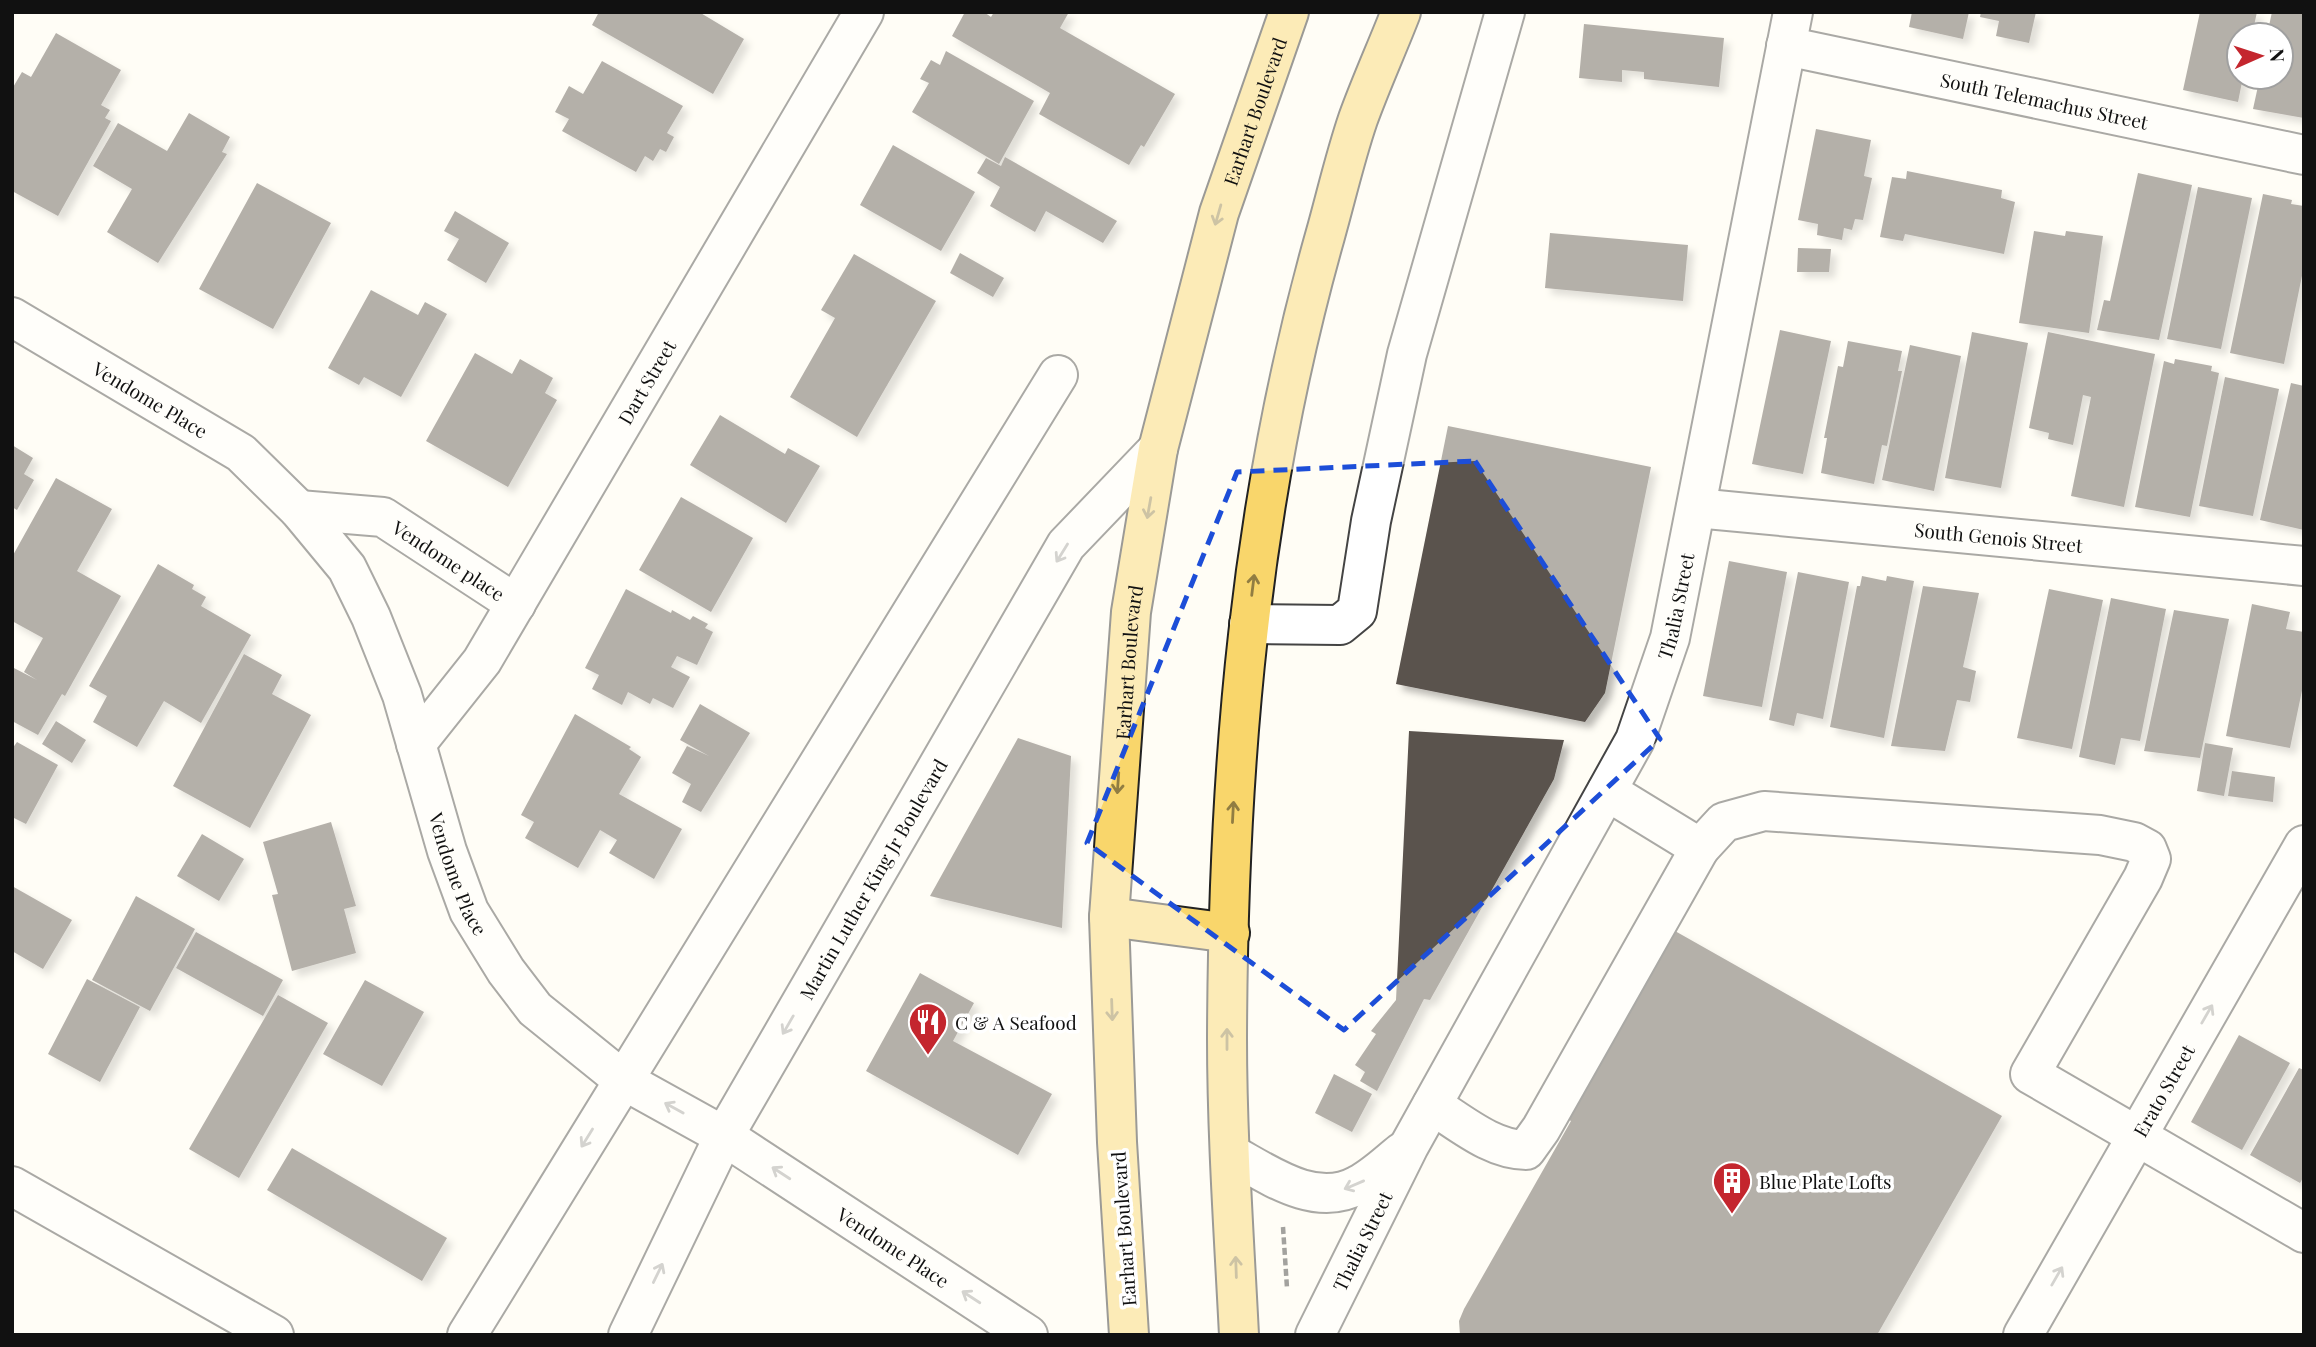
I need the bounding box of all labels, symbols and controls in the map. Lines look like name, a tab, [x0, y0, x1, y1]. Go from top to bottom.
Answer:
north arrow	[2225, 21, 2295, 91]
street label: Earhart Boulevard	[1217, 34, 1292, 189]
text: N	[2265, 48, 2291, 63]
street label: South Telemachus Street	[1938, 66, 2151, 135]
one-way arrow	[1211, 204, 1224, 226]
street label: Dart Street	[611, 335, 681, 429]
street label: Vendome Place	[87, 355, 213, 443]
one-way arrow	[1141, 496, 1155, 519]
street label: Vendome place	[387, 513, 510, 606]
street label: South Genois Street	[1913, 516, 2084, 558]
one-way arrow	[1055, 542, 1069, 562]
street label: Thalia Street	[1651, 550, 1700, 663]
one-way arrow	[1247, 575, 1260, 597]
street label: Earhart Boulevard	[1109, 583, 1148, 741]
street label: Martin Luther King Jr Boulevard	[793, 754, 953, 1004]
one-way arrow	[1111, 771, 1124, 793]
one-way arrow	[1226, 801, 1239, 824]
street label: Vendome Place	[423, 809, 494, 940]
one-way arrow	[1106, 998, 1119, 1021]
restaurant icon: C & A Seafood	[907, 1001, 949, 1056]
one-way arrow	[2200, 1005, 2214, 1025]
place label: C & A Seafood	[955, 1009, 1077, 1035]
one-way arrow	[781, 1014, 795, 1034]
one-way arrow	[1220, 1028, 1234, 1051]
street label: Erato Street	[2127, 1039, 2200, 1141]
one-way arrow	[664, 1101, 684, 1115]
one-way arrow	[579, 1128, 593, 1148]
street label: Earhart Boulevard	[1105, 1151, 1141, 1307]
building icon: Blue Plate Lofts	[1711, 1160, 1753, 1215]
one-way arrow	[772, 1166, 791, 1180]
place label: Blue Plate Lofts	[1759, 1168, 1892, 1194]
one-way arrow	[1343, 1180, 1365, 1193]
street label: Thalia Street	[1326, 1186, 1398, 1295]
street label: Vendome Place	[831, 1200, 955, 1293]
one-way arrow	[1229, 1255, 1242, 1278]
one-way arrow	[651, 1263, 665, 1284]
one-way arrow	[2050, 1266, 2064, 1286]
one-way arrow	[962, 1290, 982, 1304]

